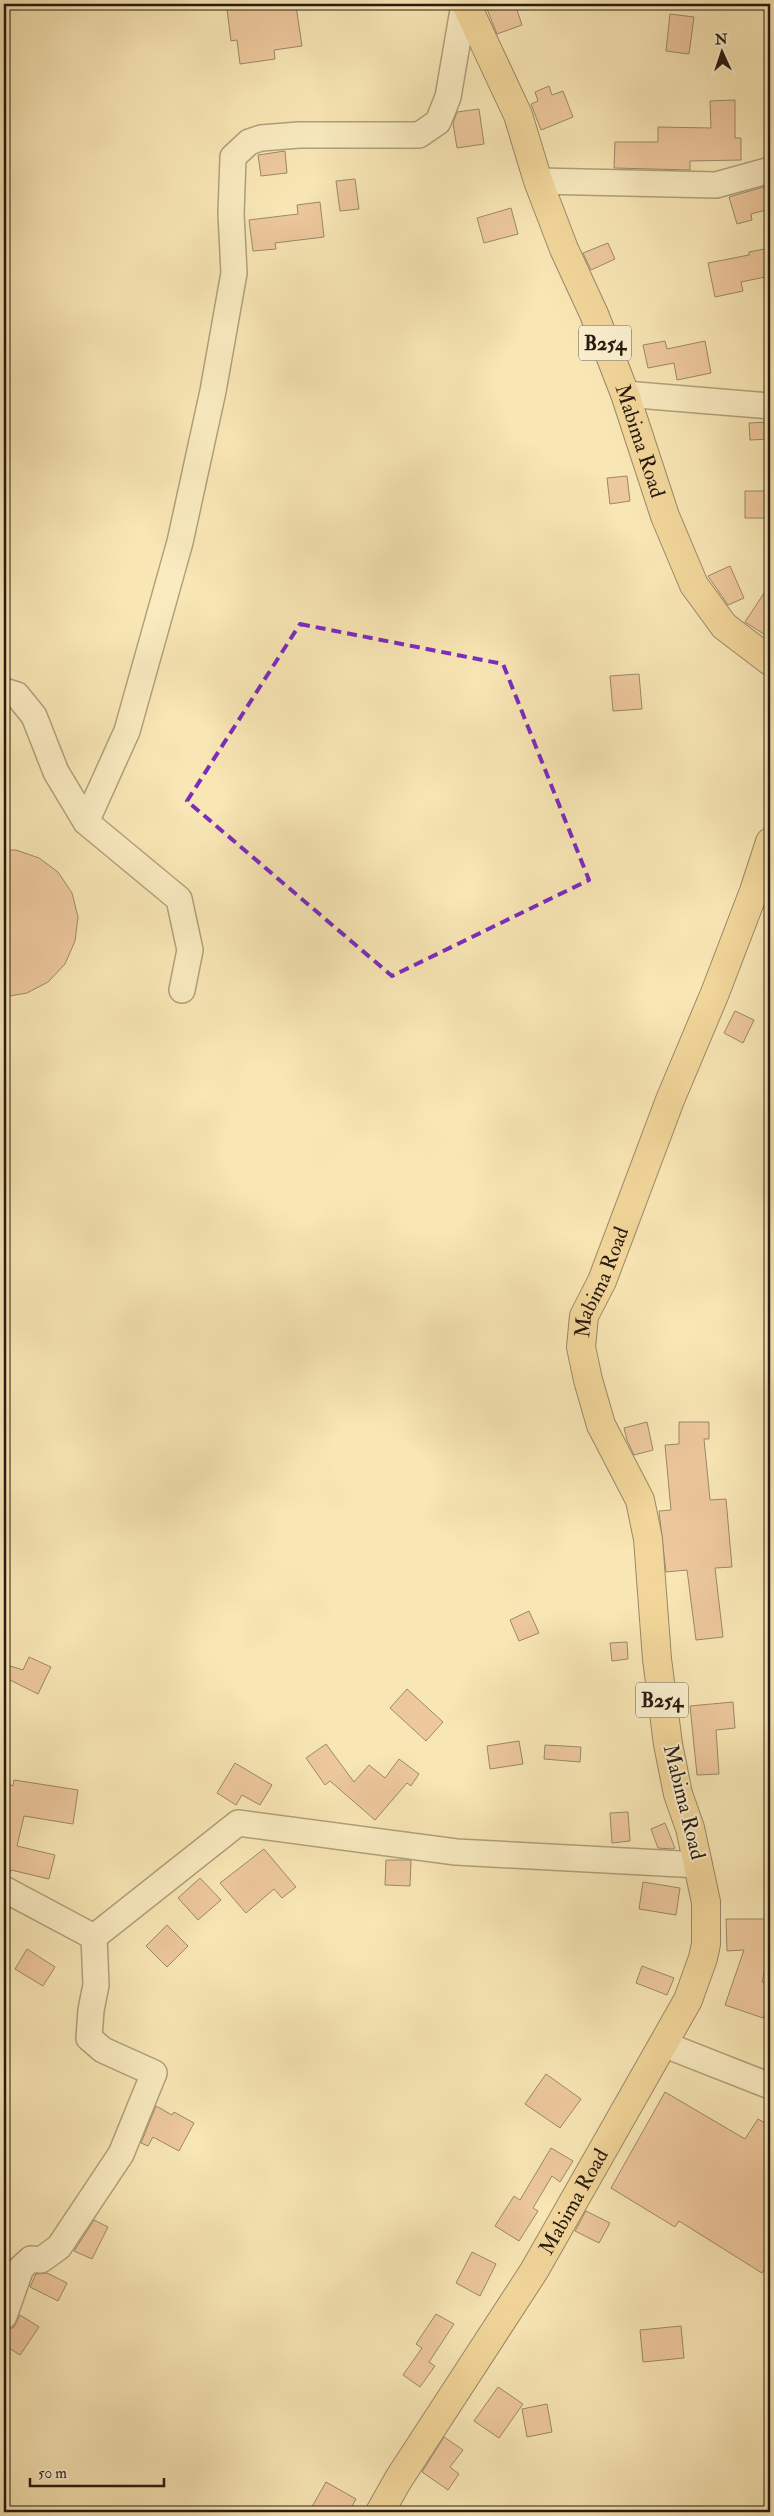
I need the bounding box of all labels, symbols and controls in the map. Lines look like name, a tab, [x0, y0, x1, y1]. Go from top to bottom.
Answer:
north arrow	[696, 28, 746, 78]
text: N	[714, 31, 729, 48]
road number: B254	[579, 326, 631, 360]
street label: Mabima Road	[609, 381, 672, 502]
street label: Mabima Road	[568, 1222, 635, 1339]
road number: B254	[636, 1682, 688, 1718]
street label: Mabima Road	[657, 1742, 712, 1863]
street label: Mabima Road	[533, 2143, 615, 2259]
scale bar	[30, 2456, 164, 2488]
text: 50 m	[38, 2464, 67, 2483]

